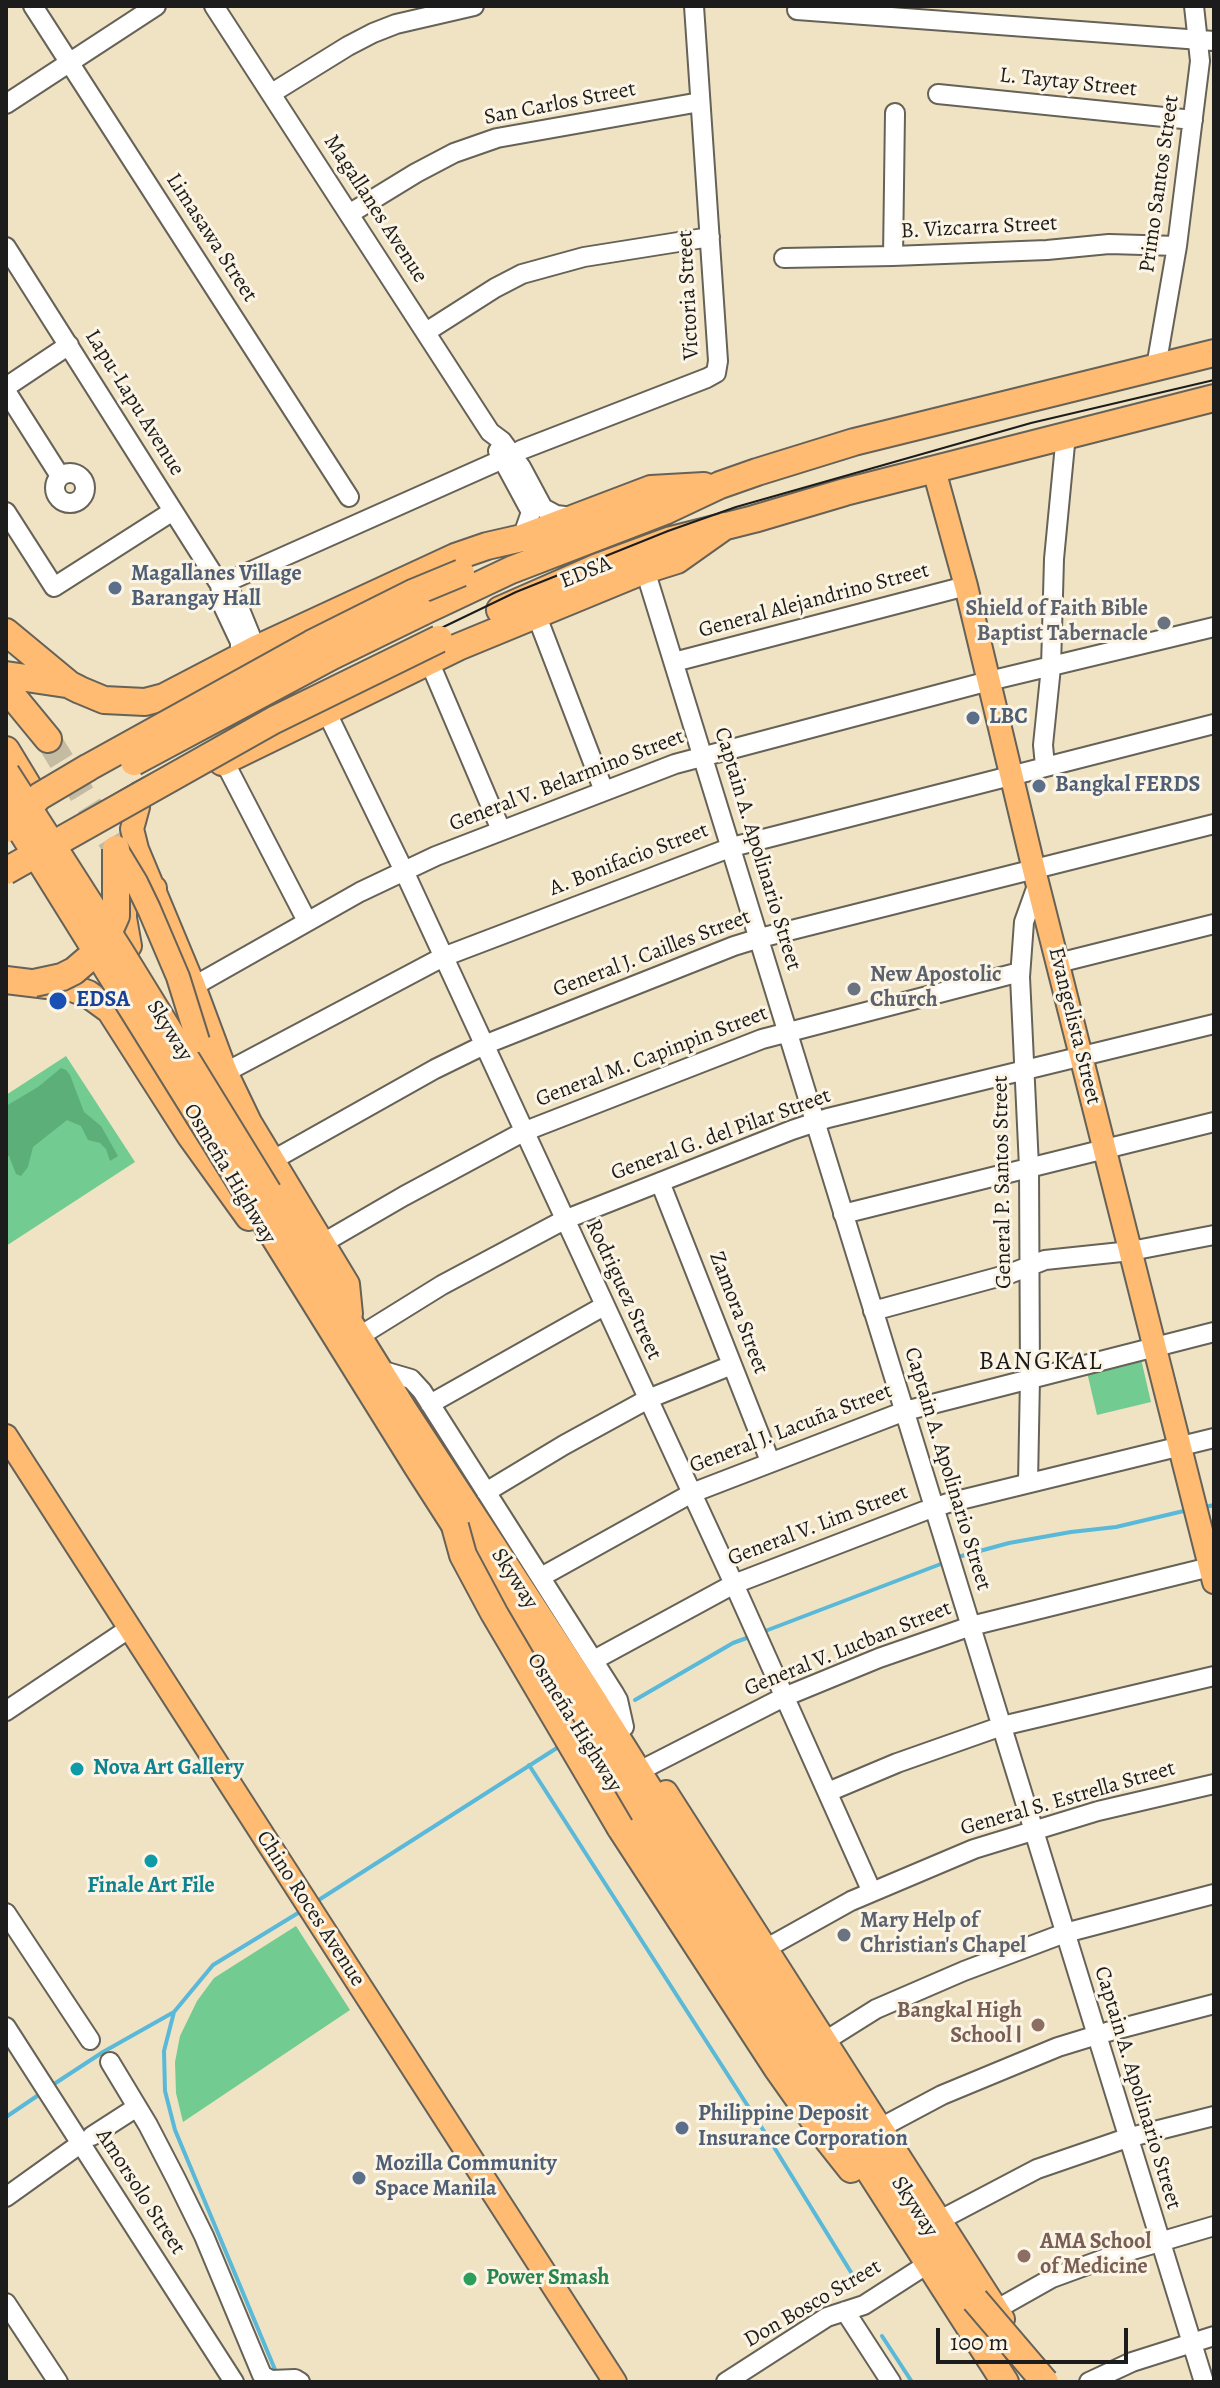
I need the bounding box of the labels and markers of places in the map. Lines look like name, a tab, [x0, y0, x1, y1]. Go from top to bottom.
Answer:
place label: Magallanes Village Barangay Hall	[131, 562, 302, 614]
marker: Magallanes Village Barangay Hall	[106, 579, 124, 597]
place label: Shield of Faith Bible Baptist Tabernacle	[965, 597, 1148, 648]
marker: Shield of Faith Bible Baptist Tabernacle	[1155, 614, 1173, 632]
place label: LBC	[989, 705, 1028, 731]
marker: LBC	[964, 709, 982, 727]
place label: Bangkal FERDS	[1055, 773, 1200, 799]
marker: Bangkal FERDS	[1030, 777, 1048, 795]
place label: New Apostolic Church	[870, 963, 1002, 1014]
marker: New Apostolic Church	[845, 980, 863, 998]
place label: EDSA	[76, 988, 130, 1014]
marker: EDSA	[47, 990, 69, 1012]
place label: Nova Art Gallery	[93, 1756, 244, 1782]
marker: Nova Art Gallery	[68, 1760, 86, 1778]
marker: Finale Art File	[142, 1852, 160, 1870]
place label: Finale Art File	[87, 1874, 215, 1900]
place label: Mary Help of Christian's Chapel	[860, 1909, 1026, 1960]
marker: Mary Help of Christian's Chapel	[835, 1926, 853, 1944]
place label: Bangkal High School Ⅰ	[897, 1999, 1022, 2050]
marker: Bangkal High School Ⅰ	[1029, 2016, 1047, 2034]
place label: Philippine Deposit Insurance Corporation	[698, 2102, 908, 2154]
marker: Philippine Deposit Insurance Corporation	[673, 2119, 691, 2137]
place label: Mozilla Community Space Manila	[375, 2152, 557, 2204]
marker: Mozilla Community Space Manila	[350, 2169, 368, 2187]
place label: AMA School of Medicine	[1040, 2230, 1151, 2282]
marker: AMA School of Medicine	[1015, 2247, 1033, 2265]
place label: Power Smash	[486, 2266, 610, 2292]
marker: Power Smash	[461, 2270, 479, 2288]

